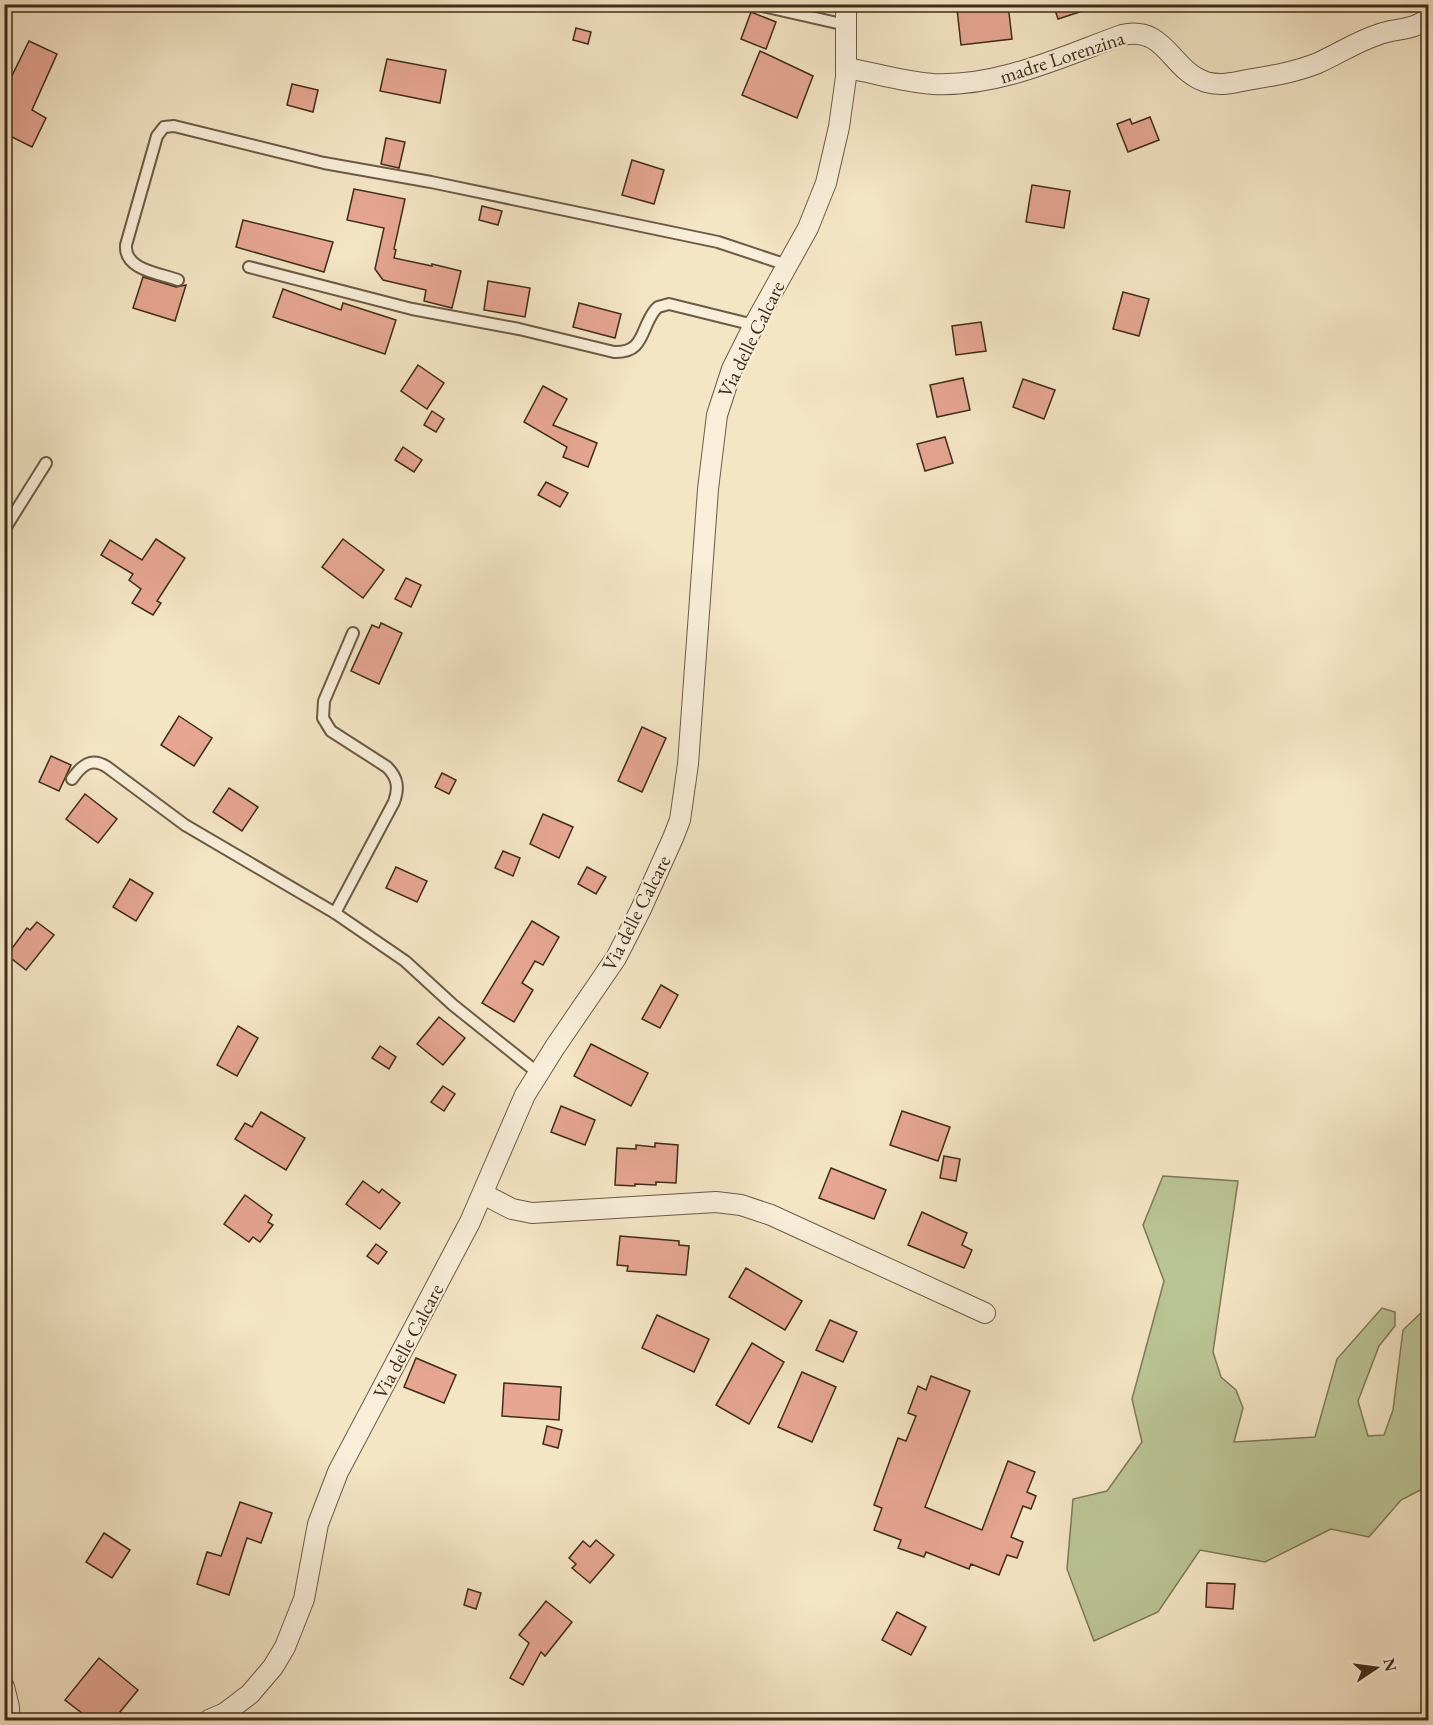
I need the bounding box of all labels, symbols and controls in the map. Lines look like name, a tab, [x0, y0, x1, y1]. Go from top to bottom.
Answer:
street label: madre Lorenzina	[996, 25, 1128, 89]
street label: Via delle Calcare	[712, 276, 791, 402]
street label: Via delle Calcare	[596, 851, 676, 975]
street label: Via delle Calcare	[367, 1279, 449, 1403]
north arrow	[1346, 1638, 1406, 1698]
text: N	[1378, 1656, 1402, 1673]

